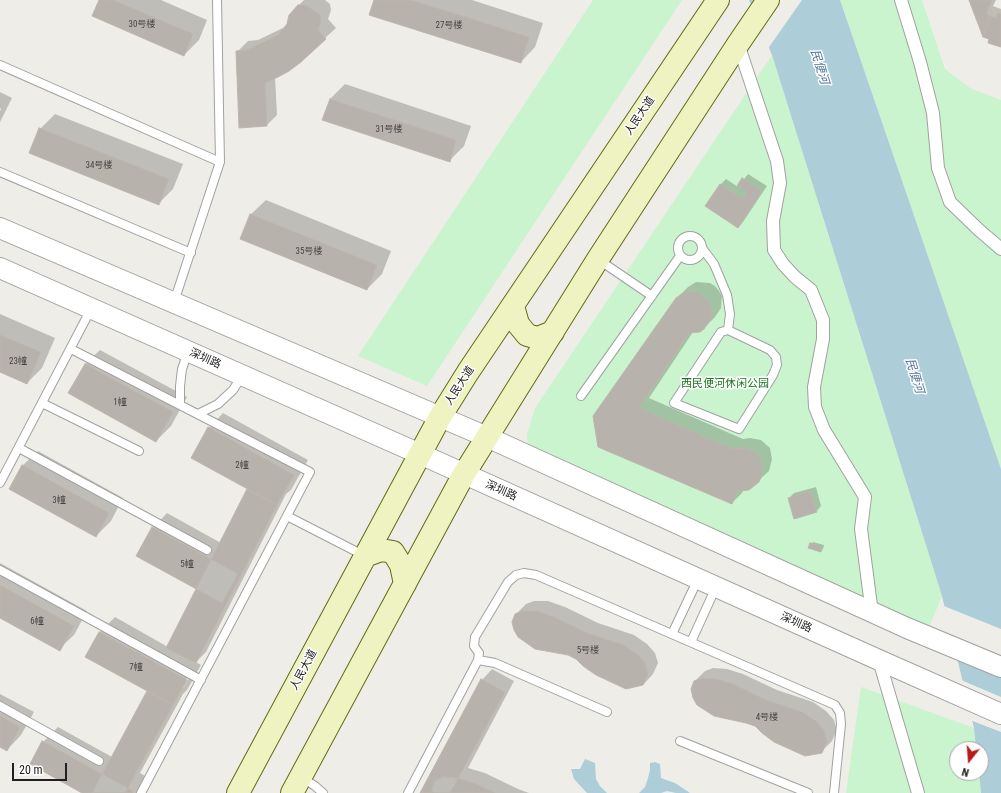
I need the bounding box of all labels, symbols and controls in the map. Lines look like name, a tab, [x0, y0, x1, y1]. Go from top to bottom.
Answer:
house number: 30号楼	[129, 20, 155, 30]
house number: 27号楼	[436, 21, 462, 31]
water label: 民便河	[807, 48, 831, 86]
street label: 人民大道	[622, 94, 658, 138]
house number: 31号楼	[376, 125, 402, 135]
house number: 34号楼	[86, 161, 112, 171]
house number: 35号楼	[296, 247, 322, 257]
street label: 深圳路	[187, 346, 223, 372]
house number: 23幢	[9, 357, 27, 367]
water label: 民便河	[902, 357, 926, 395]
street label: 人民大道	[442, 364, 478, 408]
park label: 西民便河休闲公园	[681, 377, 769, 391]
house number: 1幢	[113, 398, 127, 408]
house number: 2幢	[235, 461, 249, 471]
street label: 深圳路	[483, 478, 519, 504]
house number: 3幢	[52, 496, 66, 506]
house number: 5幢	[180, 560, 194, 570]
street label: 深圳路	[778, 610, 814, 636]
house number: 6幢	[30, 617, 44, 627]
house number: 5号楼	[577, 646, 599, 656]
street label: 人民大道	[288, 647, 320, 693]
house number: 7幢	[129, 663, 143, 673]
house number: 4号楼	[756, 713, 778, 723]
north arrow	[949, 741, 989, 781]
scale bar	[14, 755, 69, 781]
text: 20 m	[19, 763, 43, 777]
text: N	[961, 765, 971, 779]

